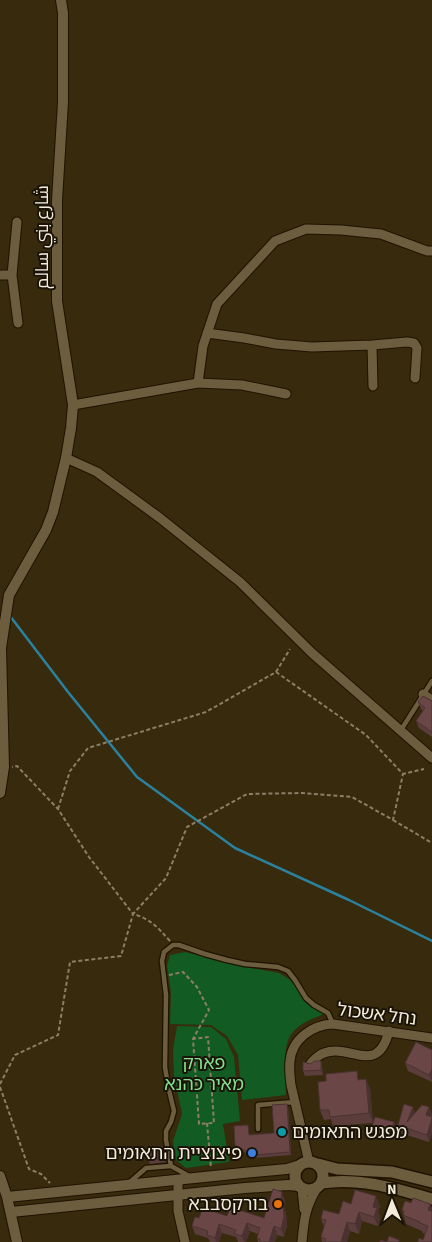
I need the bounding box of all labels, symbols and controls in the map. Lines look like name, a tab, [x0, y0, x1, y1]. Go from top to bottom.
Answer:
street label: شارع بني سالم	[30, 185, 56, 289]
street label: נחל אשכול	[336, 997, 418, 1032]
park label: פארק מאיר כהנא	[164, 1051, 244, 1097]
place label: מפגש התאומים	[292, 1120, 407, 1145]
marker: מפגש התאומים	[276, 1126, 288, 1138]
place label: פיצוציית התאומים	[105, 1141, 242, 1166]
marker: פיצוציית התאומים	[246, 1147, 258, 1159]
north arrow	[367, 1177, 417, 1227]
text: N	[387, 1180, 397, 1200]
place label: בורקסבבא	[188, 1192, 268, 1217]
marker: בורקסבבא	[272, 1198, 284, 1210]

